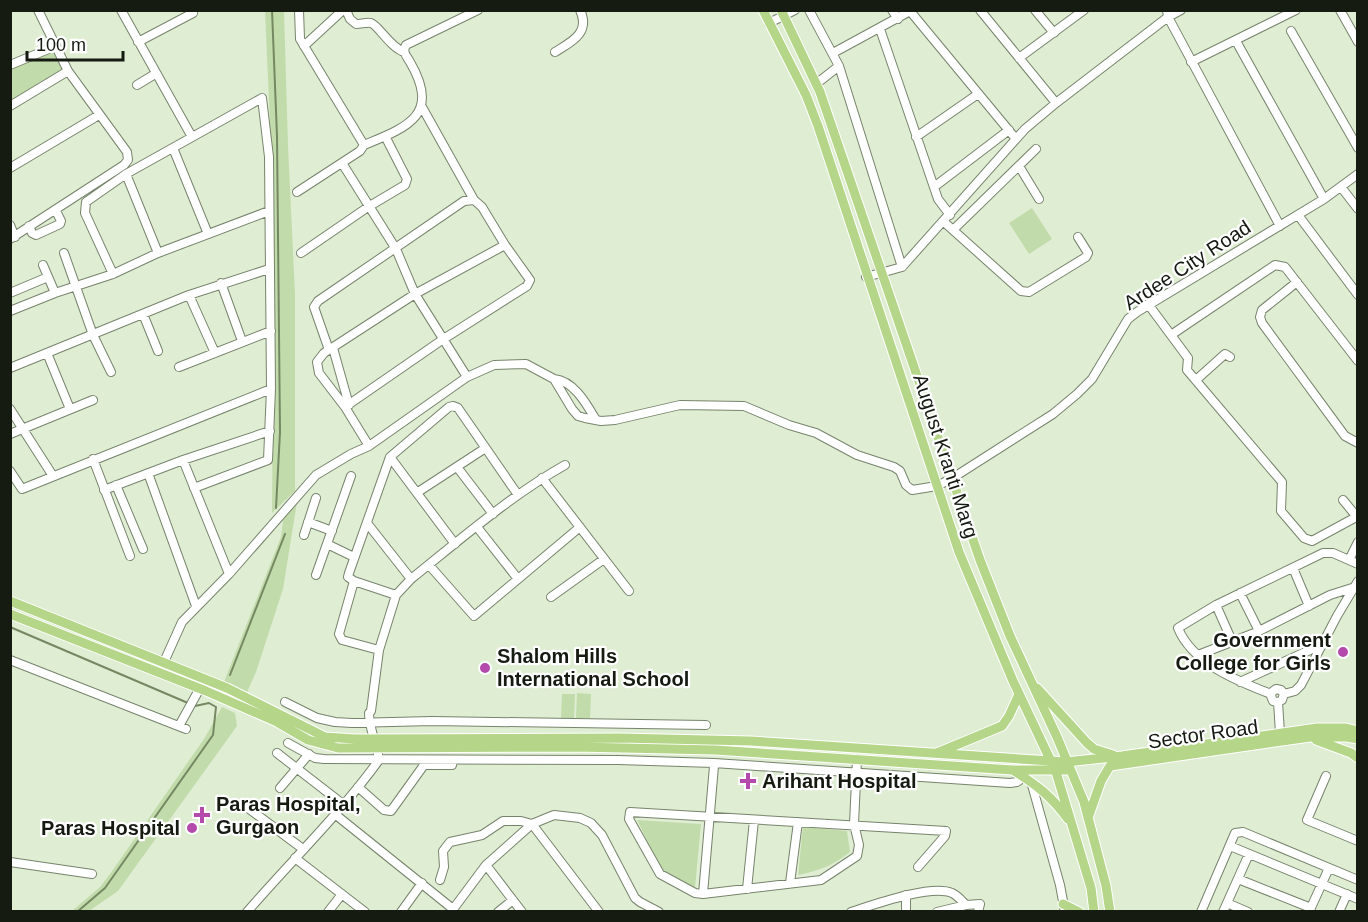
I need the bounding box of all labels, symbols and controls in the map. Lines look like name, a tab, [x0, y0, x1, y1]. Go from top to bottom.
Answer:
scale bar	[27, 24, 123, 62]
text: 100 m	[36, 35, 86, 55]
street label: Ardee City Road	[1119, 216, 1255, 314]
street label: August Kranti Marg	[909, 371, 983, 541]
place label: Government College for Girls	[1175, 629, 1331, 674]
place label: Shalom Hills International School	[497, 645, 689, 690]
marker: Government College for Girls	[1336, 645, 1350, 659]
marker: Shalom Hills International School	[478, 661, 492, 675]
street label: Sector Road	[1146, 715, 1260, 753]
place label: Arihant Hospital	[762, 770, 916, 792]
marker: Arihant Hospital	[739, 772, 757, 790]
place label: Paras Hospital, Gurgaon	[216, 793, 361, 838]
marker: Paras Hospital, Gurgaon	[193, 806, 211, 824]
place label: Paras Hospital	[41, 817, 180, 839]
marker: Paras Hospital	[185, 821, 199, 835]

